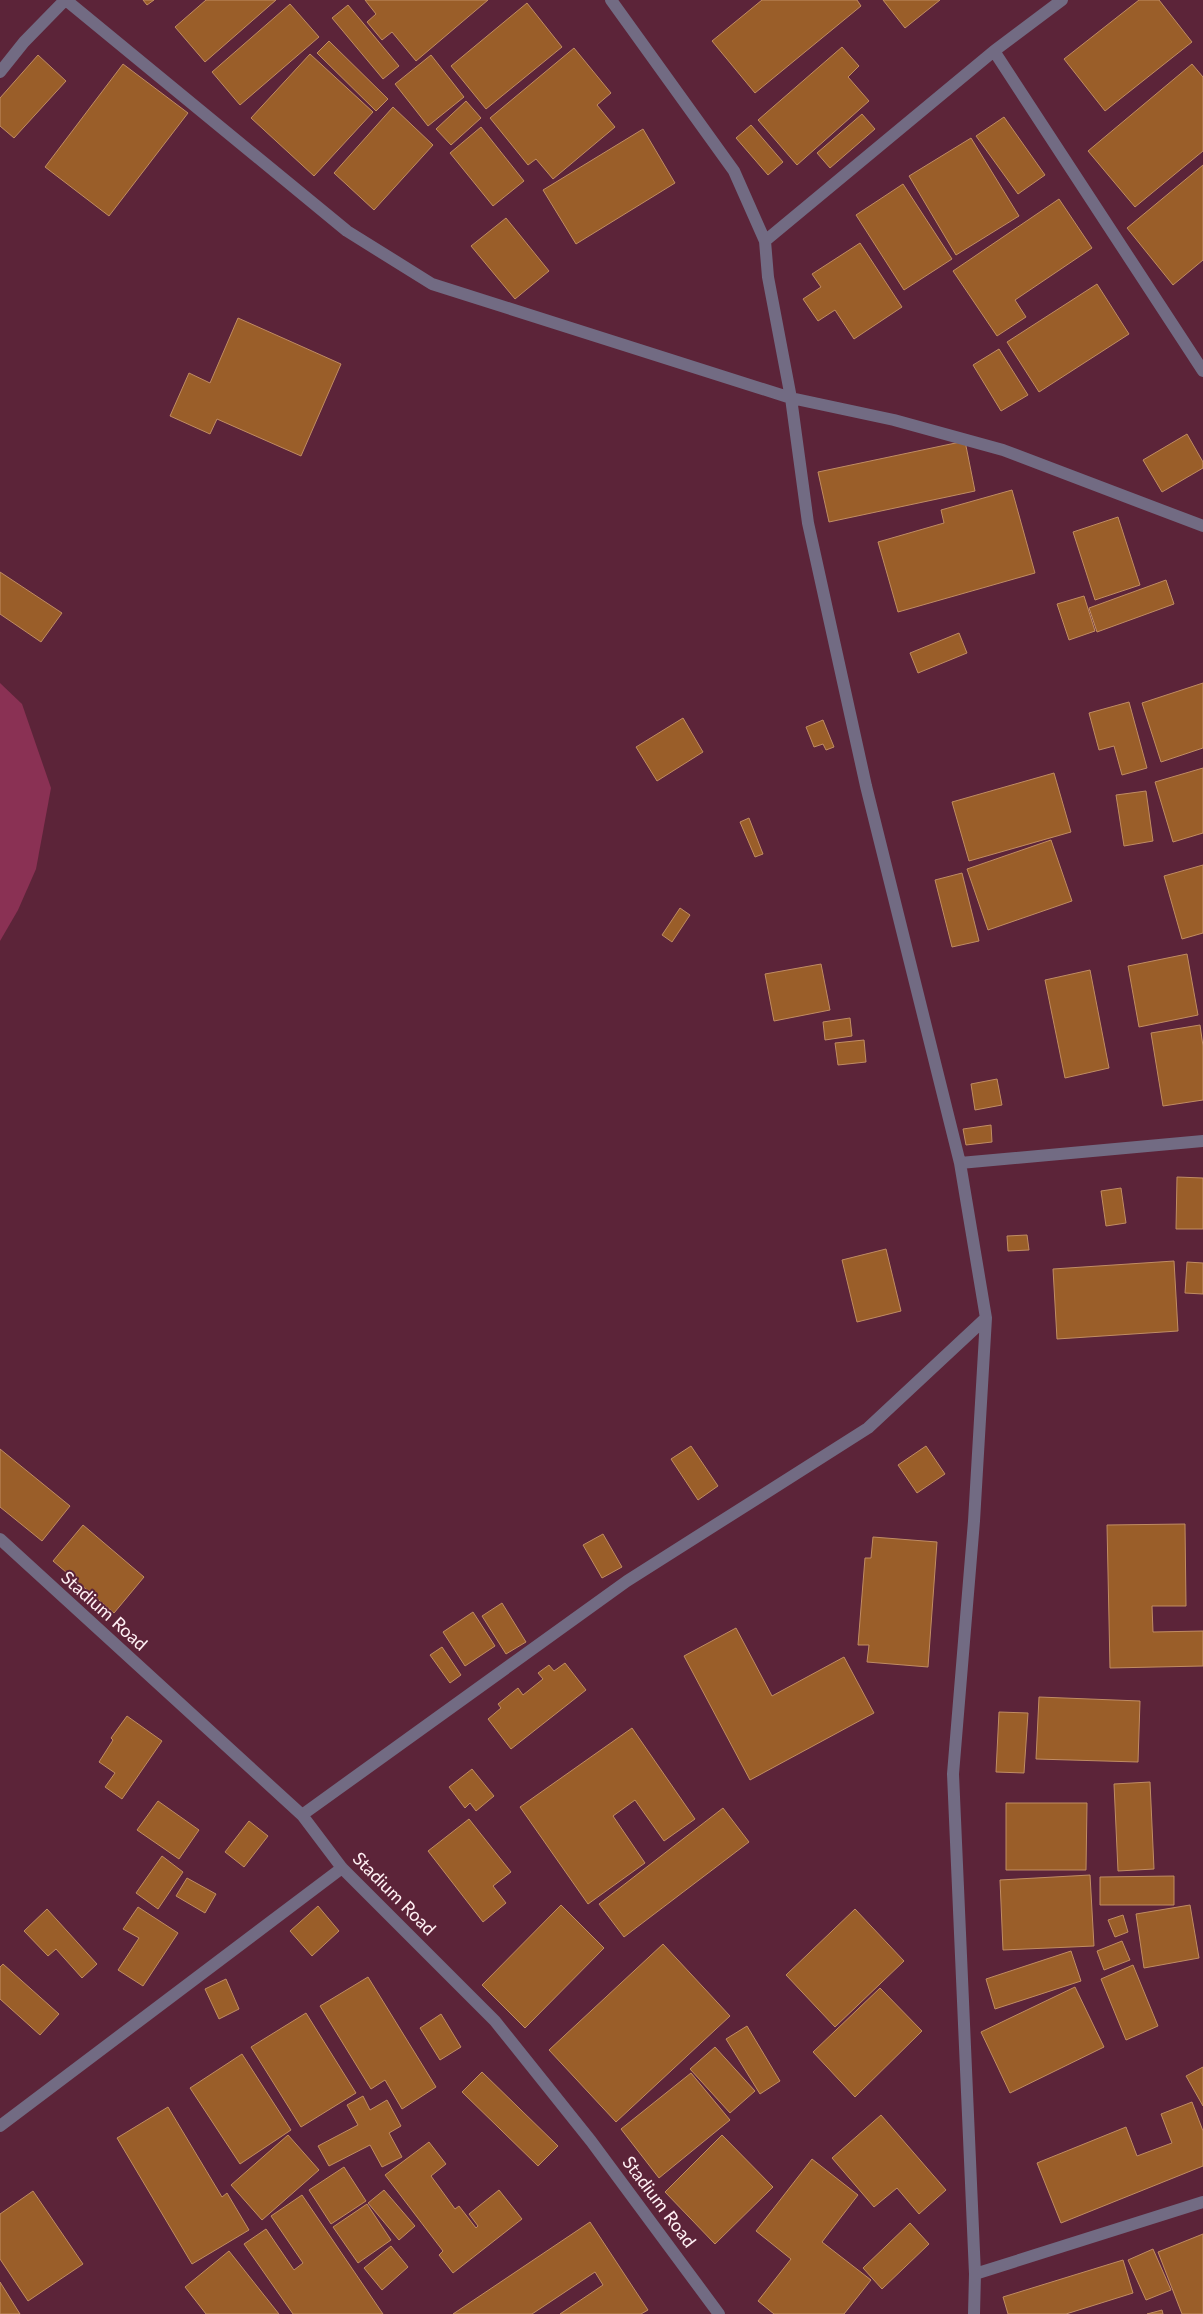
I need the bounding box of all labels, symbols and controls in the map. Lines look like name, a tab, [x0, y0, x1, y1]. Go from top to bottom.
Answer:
street label: Stadium Road	[57, 1566, 152, 1655]
street label: Stadium Road	[349, 1847, 441, 1939]
street label: Stadium Road	[618, 2151, 701, 2251]

